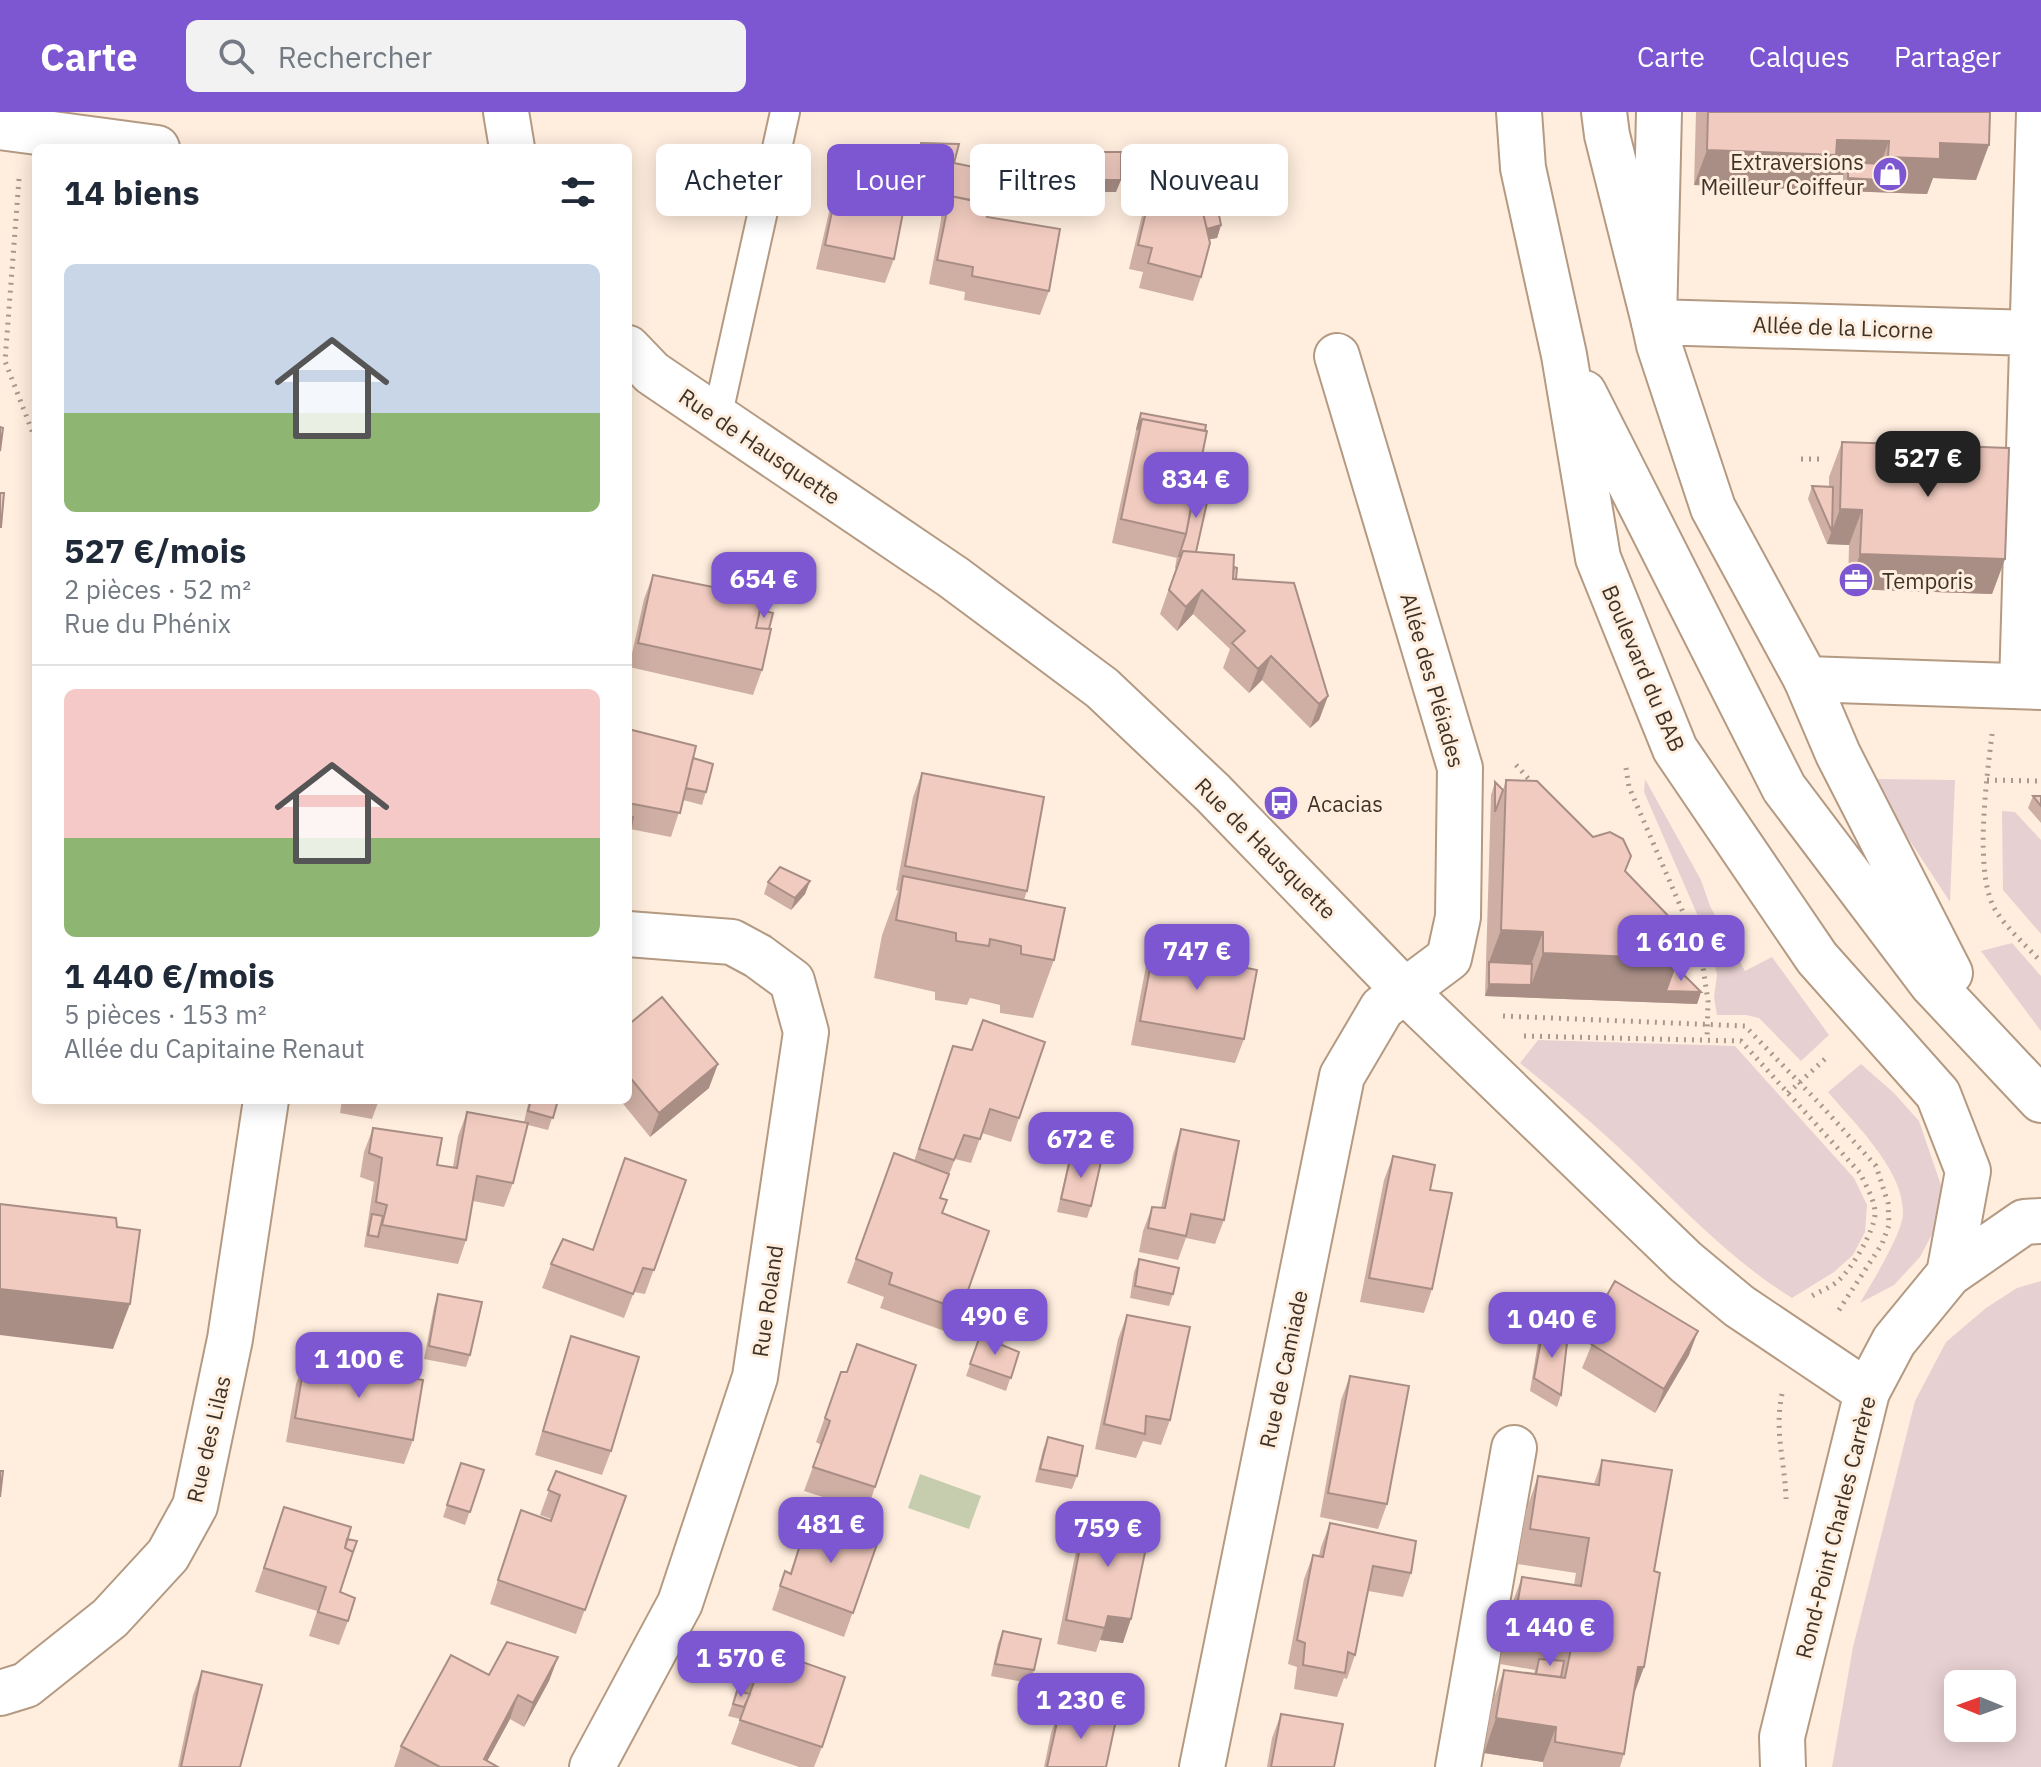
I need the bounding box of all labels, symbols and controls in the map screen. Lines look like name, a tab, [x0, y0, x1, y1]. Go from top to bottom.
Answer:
search box	[186, 20, 746, 92]
text: Carte	[40, 32, 138, 81]
icon: search	[214, 34, 258, 78]
text: Rechercher	[278, 37, 432, 76]
text: Carte	[1637, 38, 1705, 75]
text: Calques	[1749, 38, 1850, 75]
text: Partager	[1894, 38, 2001, 75]
chip: Acheter	[656, 144, 811, 216]
chip: Louer	[827, 144, 954, 216]
chip: Filtres	[970, 144, 1105, 216]
chip: Nouveau	[1121, 144, 1288, 216]
place label: Extraversions Meilleur Coiffeur	[1701, 147, 1864, 201]
shop icon: Extraversions Meilleur Coiffeur	[1871, 155, 1909, 193]
text: 14 biens	[64, 170, 200, 214]
icon: filters	[556, 170, 600, 214]
street label: Allée de la Licorne	[1752, 309, 1934, 345]
icon: home	[260, 316, 404, 460]
street label: Rue de Hausquette	[674, 381, 846, 511]
pin: 527 €	[1872, 431, 1984, 499]
text: 527 €	[1893, 440, 1963, 474]
pin: 834 €	[1140, 452, 1252, 520]
text: 834 €	[1161, 461, 1231, 495]
text: 527 €/mois	[64, 528, 246, 572]
pin: 654 €	[708, 552, 820, 620]
text: 654 €	[729, 561, 799, 595]
office icon: Temporis	[1837, 561, 1875, 599]
place label: Temporis	[1882, 566, 1974, 595]
text: 2 pièces · 52 m²	[64, 572, 251, 606]
street label: Boulevard du BAB	[1596, 580, 1692, 756]
street label: Allée des Pléiades	[1394, 589, 1472, 771]
text: Rue du Phénix	[64, 606, 231, 640]
icon: home	[260, 741, 404, 885]
street label: Rue de Hausquette	[1189, 771, 1343, 925]
bus stop icon: Acacias	[1262, 784, 1300, 822]
place label: Acacias	[1307, 789, 1383, 818]
pin: 1 610 €	[1607, 915, 1755, 983]
pin: 747 €	[1141, 924, 1253, 992]
text: 1 610 €	[1636, 924, 1726, 958]
text: 747 €	[1162, 933, 1232, 967]
text: 1 440 €/mois	[64, 953, 275, 997]
text: 5 pièces · 153 m²	[64, 997, 267, 1031]
text: Allée du Capitaine Renaut	[64, 1031, 365, 1065]
pin: 672 €	[1025, 1112, 1137, 1180]
text: 672 €	[1046, 1121, 1116, 1155]
street label: Rue Roland	[745, 1243, 789, 1359]
street label: Rue de Camiade	[1252, 1287, 1314, 1451]
pin: 490 €	[939, 1289, 1051, 1357]
pin: 1 040 €	[1478, 1292, 1626, 1360]
text: 490 €	[960, 1298, 1030, 1332]
text: 1 040 €	[1507, 1301, 1597, 1335]
pin: 1 100 €	[285, 1332, 433, 1400]
text: 1 100 €	[314, 1341, 404, 1375]
street label: Rue des Lilas	[179, 1373, 237, 1505]
street label: Rond-Point Charles Carrère	[1788, 1393, 1882, 1661]
pin: 481 €	[775, 1497, 887, 1565]
pin: 759 €	[1052, 1501, 1164, 1569]
text: 481 €	[796, 1506, 866, 1540]
text: 759 €	[1073, 1510, 1143, 1544]
pin: 1 440 €	[1476, 1600, 1624, 1668]
text: 1 440 €	[1505, 1609, 1595, 1643]
pin: 1 570 €	[667, 1631, 815, 1699]
text: 1 570 €	[696, 1640, 786, 1674]
north arrow	[1944, 1670, 2016, 1742]
map controls	[1944, 1670, 2016, 1742]
pin: 1 230 €	[1007, 1673, 1155, 1741]
text: 1 230 €	[1036, 1682, 1126, 1716]

